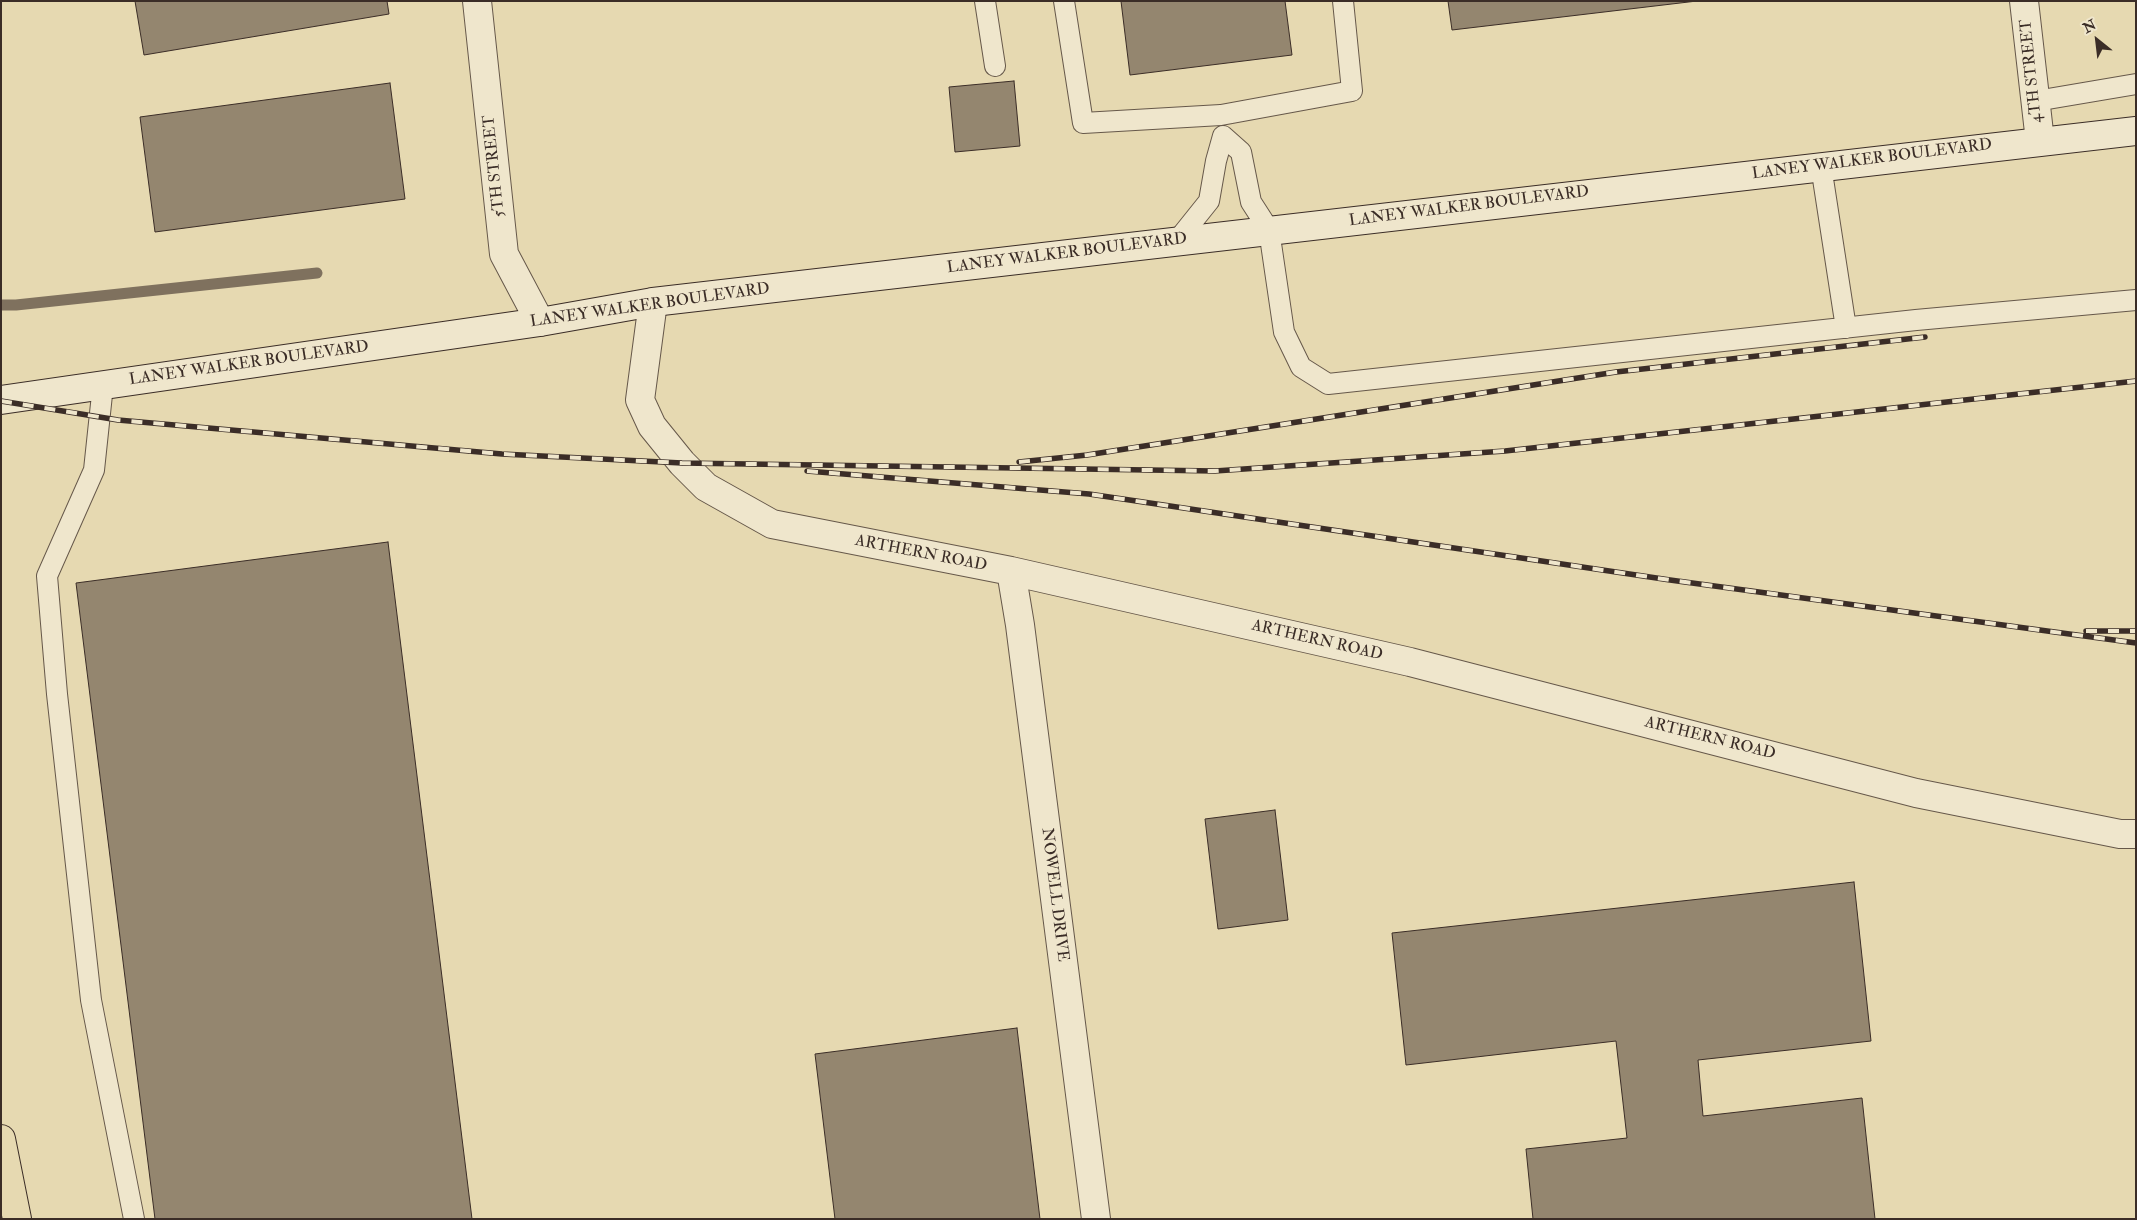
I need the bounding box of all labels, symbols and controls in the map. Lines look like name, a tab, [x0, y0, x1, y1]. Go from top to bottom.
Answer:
north arrow	[2072, 15, 2122, 65]
text: N	[2080, 16, 2099, 37]
street label: 4TH STREET	[2017, 18, 2047, 124]
street label: 5TH STREET	[480, 114, 510, 218]
street label: LANEY WALKER BOULEVARD	[1751, 136, 1993, 184]
street label: LANEY WALKER BOULEVARD	[1348, 183, 1590, 231]
street label: LANEY WALKER BOULEVARD	[946, 230, 1188, 278]
street label: LANEY WALKER BOULEVARD	[529, 280, 771, 332]
street label: LANEY WALKER BOULEVARD	[128, 338, 370, 390]
street label: ARTHERN ROAD	[853, 532, 989, 576]
street label: ARTHERN ROAD	[1250, 617, 1384, 665]
street label: ARTHERN ROAD	[1643, 713, 1777, 765]
street label: NOWELL DRIVE	[1036, 827, 1072, 963]

